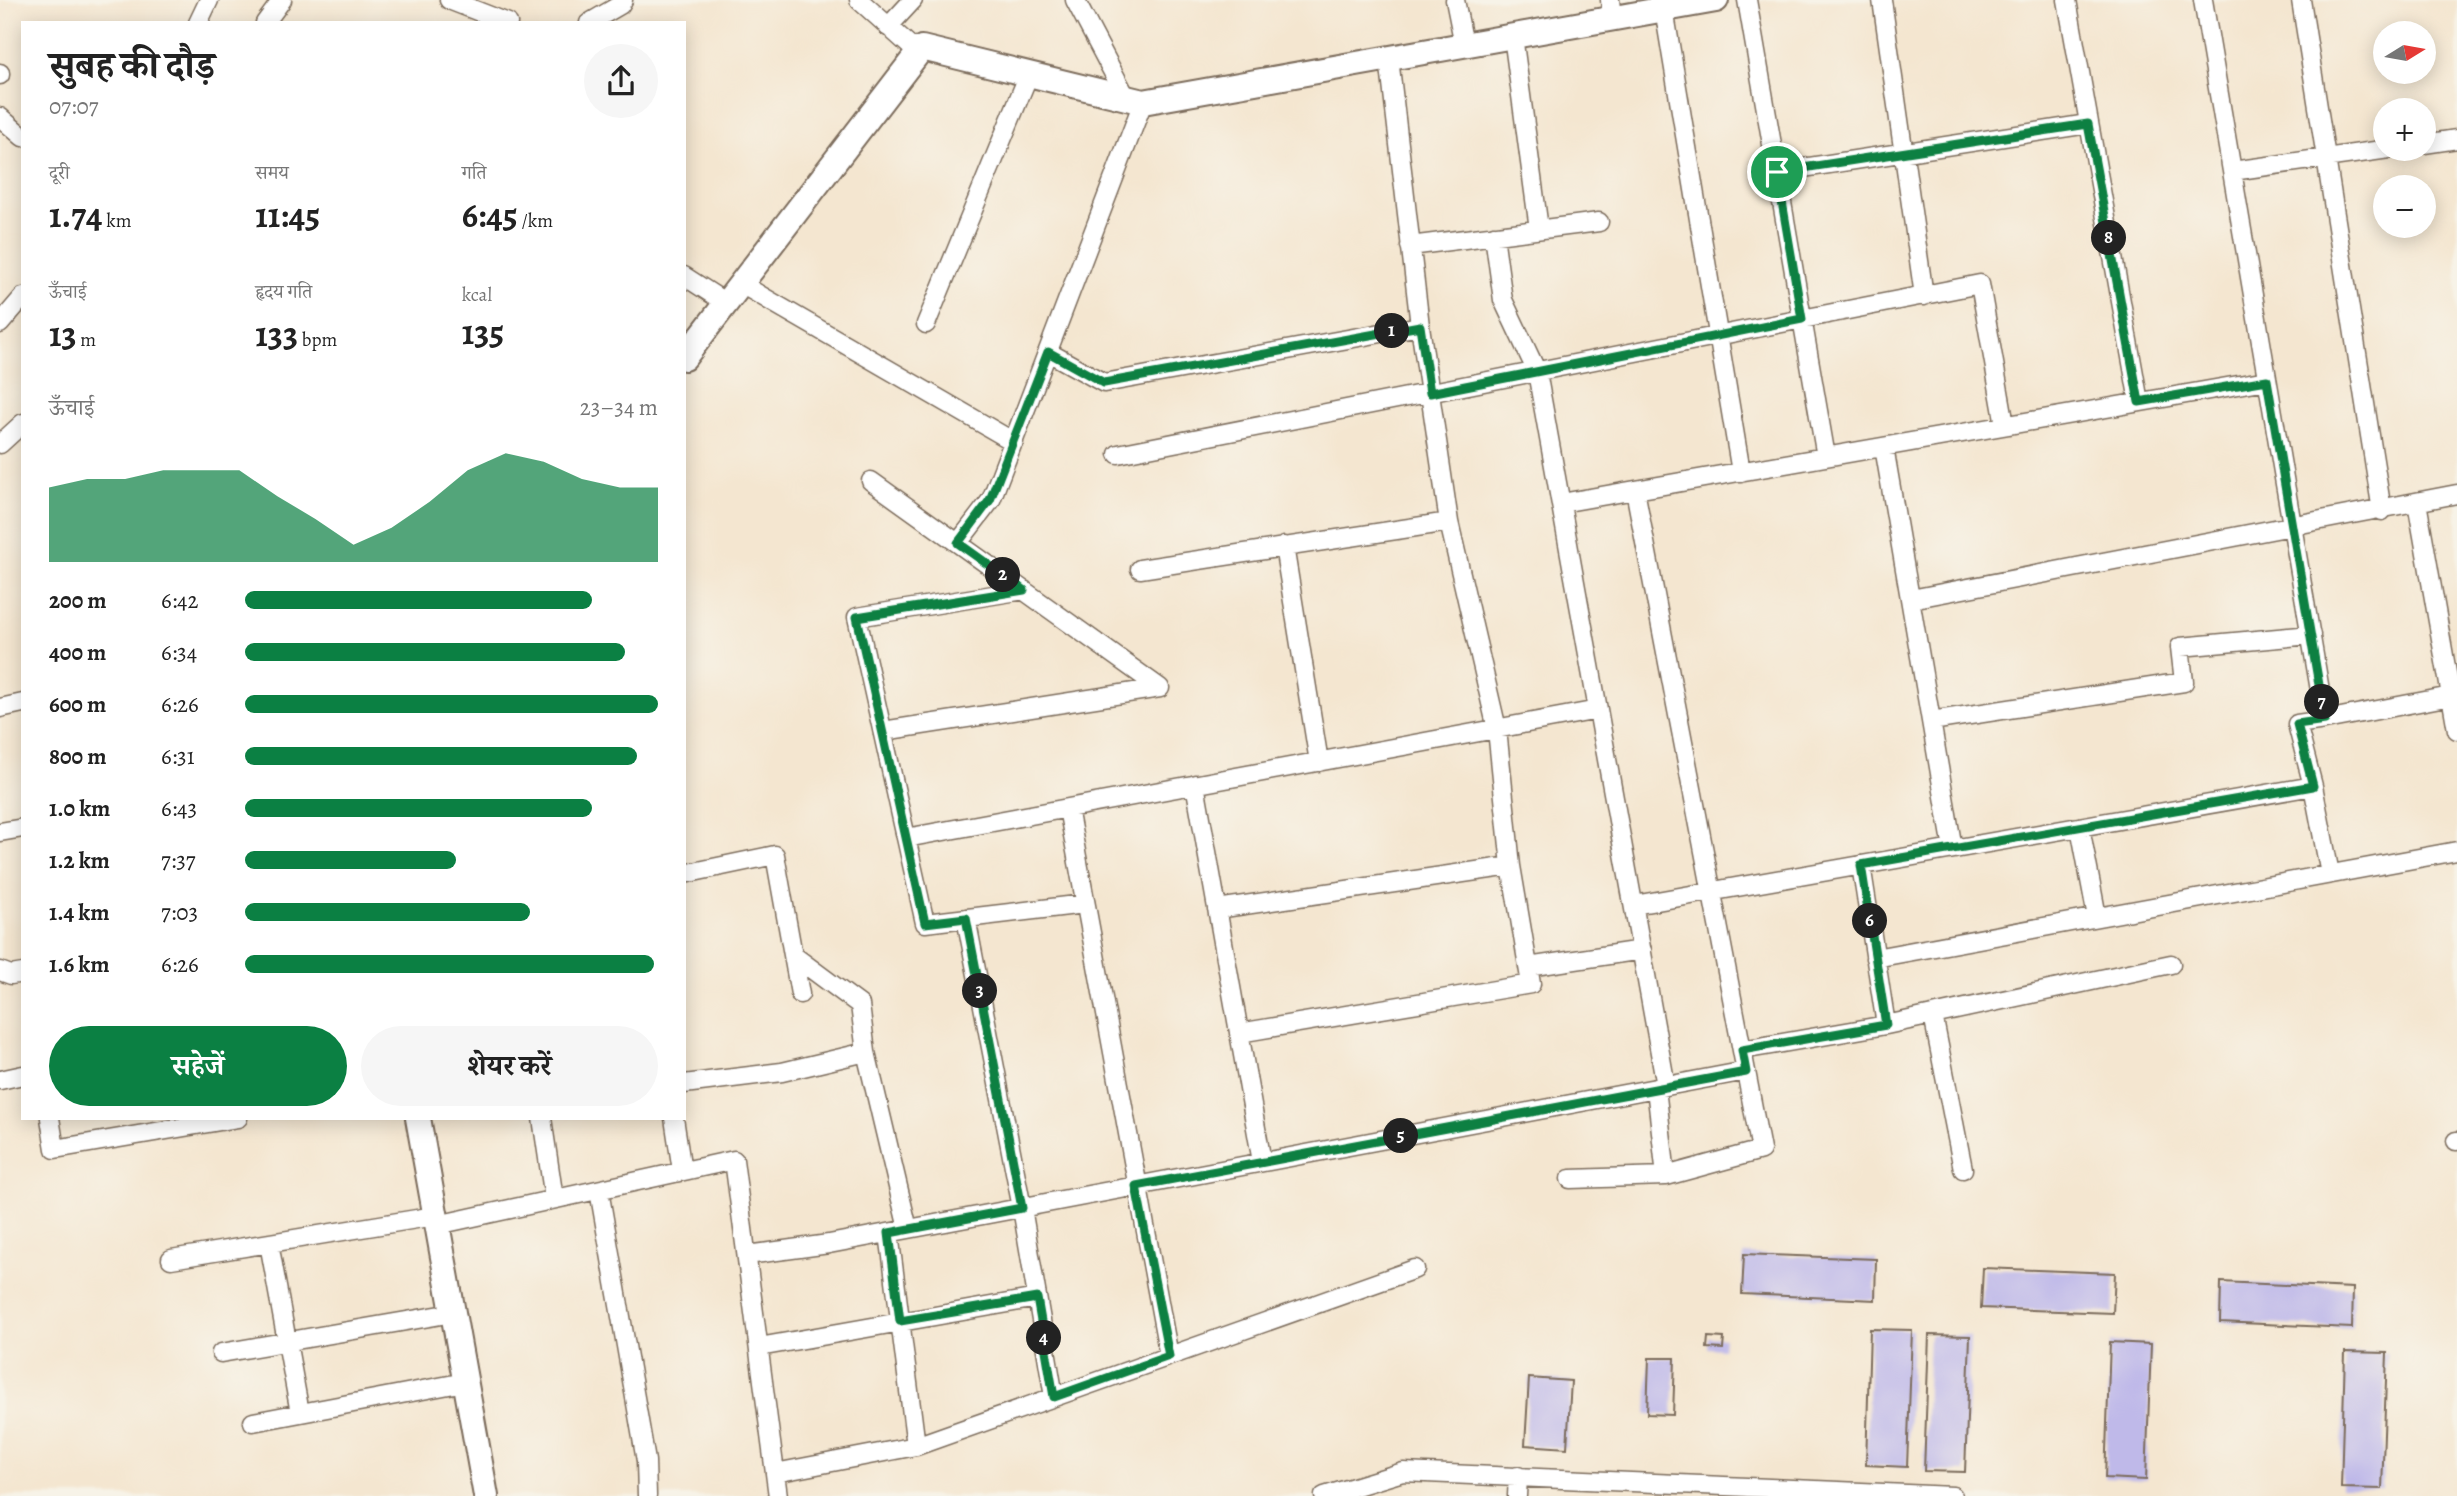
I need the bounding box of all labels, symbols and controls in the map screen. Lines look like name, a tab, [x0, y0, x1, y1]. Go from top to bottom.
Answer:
north arrow	[2373, 21, 2436, 84]
map controls	[2373, 21, 2436, 238]
text: सुबह की दौड़	[49, 39, 215, 91]
button: share	[584, 44, 658, 118]
text: 07:07	[49, 91, 98, 122]
button: +	[2373, 98, 2436, 161]
pin	[1747, 142, 1807, 202]
icon: arrive	[1758, 153, 1796, 191]
text: दूरी	[49, 160, 70, 186]
text: समय	[255, 160, 289, 186]
text: गति	[462, 160, 487, 186]
button: −	[2373, 175, 2436, 238]
text: 1.74	[49, 191, 103, 239]
text: 11:45	[255, 191, 320, 239]
text: 6:45	[462, 191, 518, 239]
text: km	[103, 208, 132, 234]
text: /km	[518, 208, 553, 234]
pin: 8	[2092, 220, 2126, 256]
text: 8	[2104, 224, 2113, 250]
text: ऊँचाई	[49, 279, 86, 305]
text: हृदय गति	[255, 279, 312, 305]
text: kcal	[462, 282, 492, 308]
text: 135	[462, 308, 504, 356]
text: 13	[49, 310, 77, 358]
text: 133	[255, 310, 298, 358]
pin: 1	[1374, 314, 1410, 348]
text: 1	[1388, 317, 1395, 343]
text: m	[77, 327, 96, 353]
text: bpm	[298, 327, 337, 353]
text: ऊँचाई	[49, 392, 94, 423]
text: 23–34 m	[580, 392, 658, 423]
pin: 2	[986, 558, 1020, 592]
text: 2	[998, 561, 1007, 587]
text: 200 m	[49, 585, 107, 616]
text: 6:42	[161, 585, 198, 616]
text: 400 m	[49, 637, 106, 668]
text: 6:34	[161, 637, 197, 668]
pin: 7	[2304, 684, 2340, 720]
text: 7	[2317, 688, 2326, 714]
text: 600 m	[49, 689, 106, 720]
text: 6:26	[161, 689, 199, 720]
text: 800 m	[49, 741, 106, 772]
text: 6:31	[161, 741, 195, 772]
text: 1.0 km	[49, 793, 110, 824]
text: 6:43	[161, 793, 197, 824]
text: 1.2 km	[49, 845, 110, 876]
text: 7:37	[161, 845, 195, 876]
text: 1.4 km	[49, 897, 110, 928]
text: 7:03	[161, 897, 198, 928]
pin: 6	[1853, 904, 1888, 939]
text: 6	[1865, 907, 1874, 933]
text: 1.6 km	[49, 949, 109, 980]
text: 6:26	[161, 949, 199, 980]
pin: 3	[962, 974, 998, 1009]
text: 3	[975, 977, 984, 1003]
button: सहेजें	[49, 1026, 347, 1106]
button: शेयर करें	[361, 1026, 658, 1106]
pin: 5	[1384, 1118, 1418, 1154]
text: 5	[1396, 1122, 1405, 1148]
pin: 4	[1026, 1320, 1062, 1356]
text: 4	[1039, 1324, 1048, 1350]

